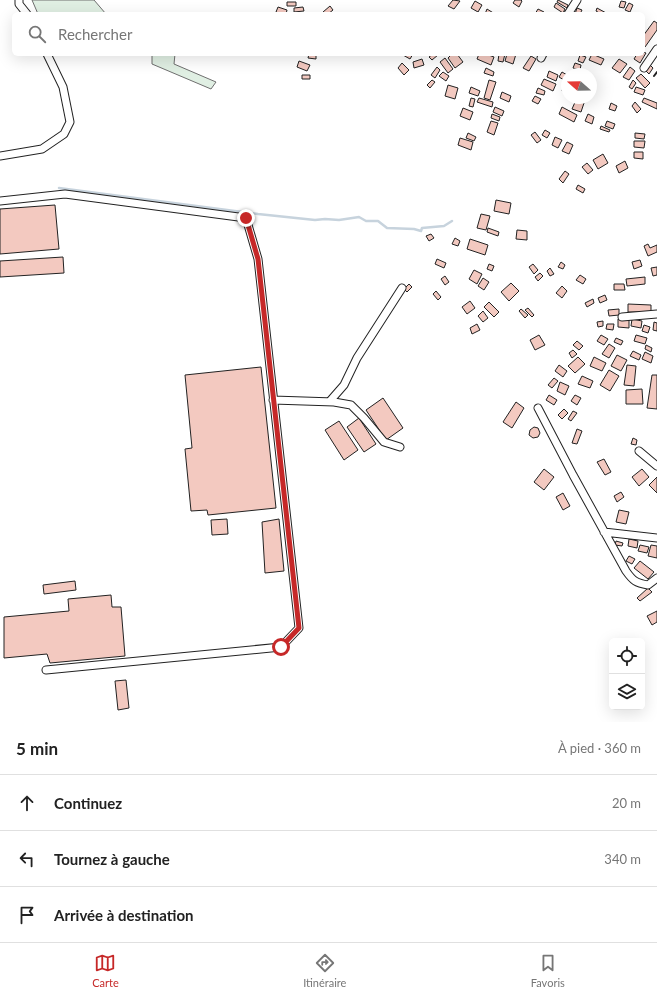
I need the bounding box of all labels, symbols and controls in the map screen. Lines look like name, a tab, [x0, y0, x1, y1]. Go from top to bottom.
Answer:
search box	[12, 12, 645, 56]
icon: search	[26, 23, 48, 45]
text: Rechercher	[58, 25, 132, 43]
north arrow	[561, 68, 597, 104]
route end	[237, 209, 255, 227]
route start	[272, 638, 290, 656]
map controls	[609, 638, 645, 710]
button: locate	[609, 638, 645, 674]
button: layers	[609, 674, 645, 710]
text: 5 min	[16, 738, 58, 759]
text: À pied · 360 m	[558, 740, 641, 756]
icon: ahead	[16, 792, 38, 814]
text: Continuez	[54, 794, 122, 812]
text: 20 m	[612, 795, 641, 811]
icon: left	[16, 848, 38, 870]
text: Tournez à gauche	[54, 850, 170, 868]
text: 340 m	[604, 851, 641, 867]
icon: arrive	[16, 904, 38, 926]
text: Arrivée à destination	[54, 906, 193, 924]
tab: Carte	[92, 952, 119, 989]
tab: Itinéraire	[303, 952, 346, 989]
tab: Favoris	[531, 952, 565, 989]

